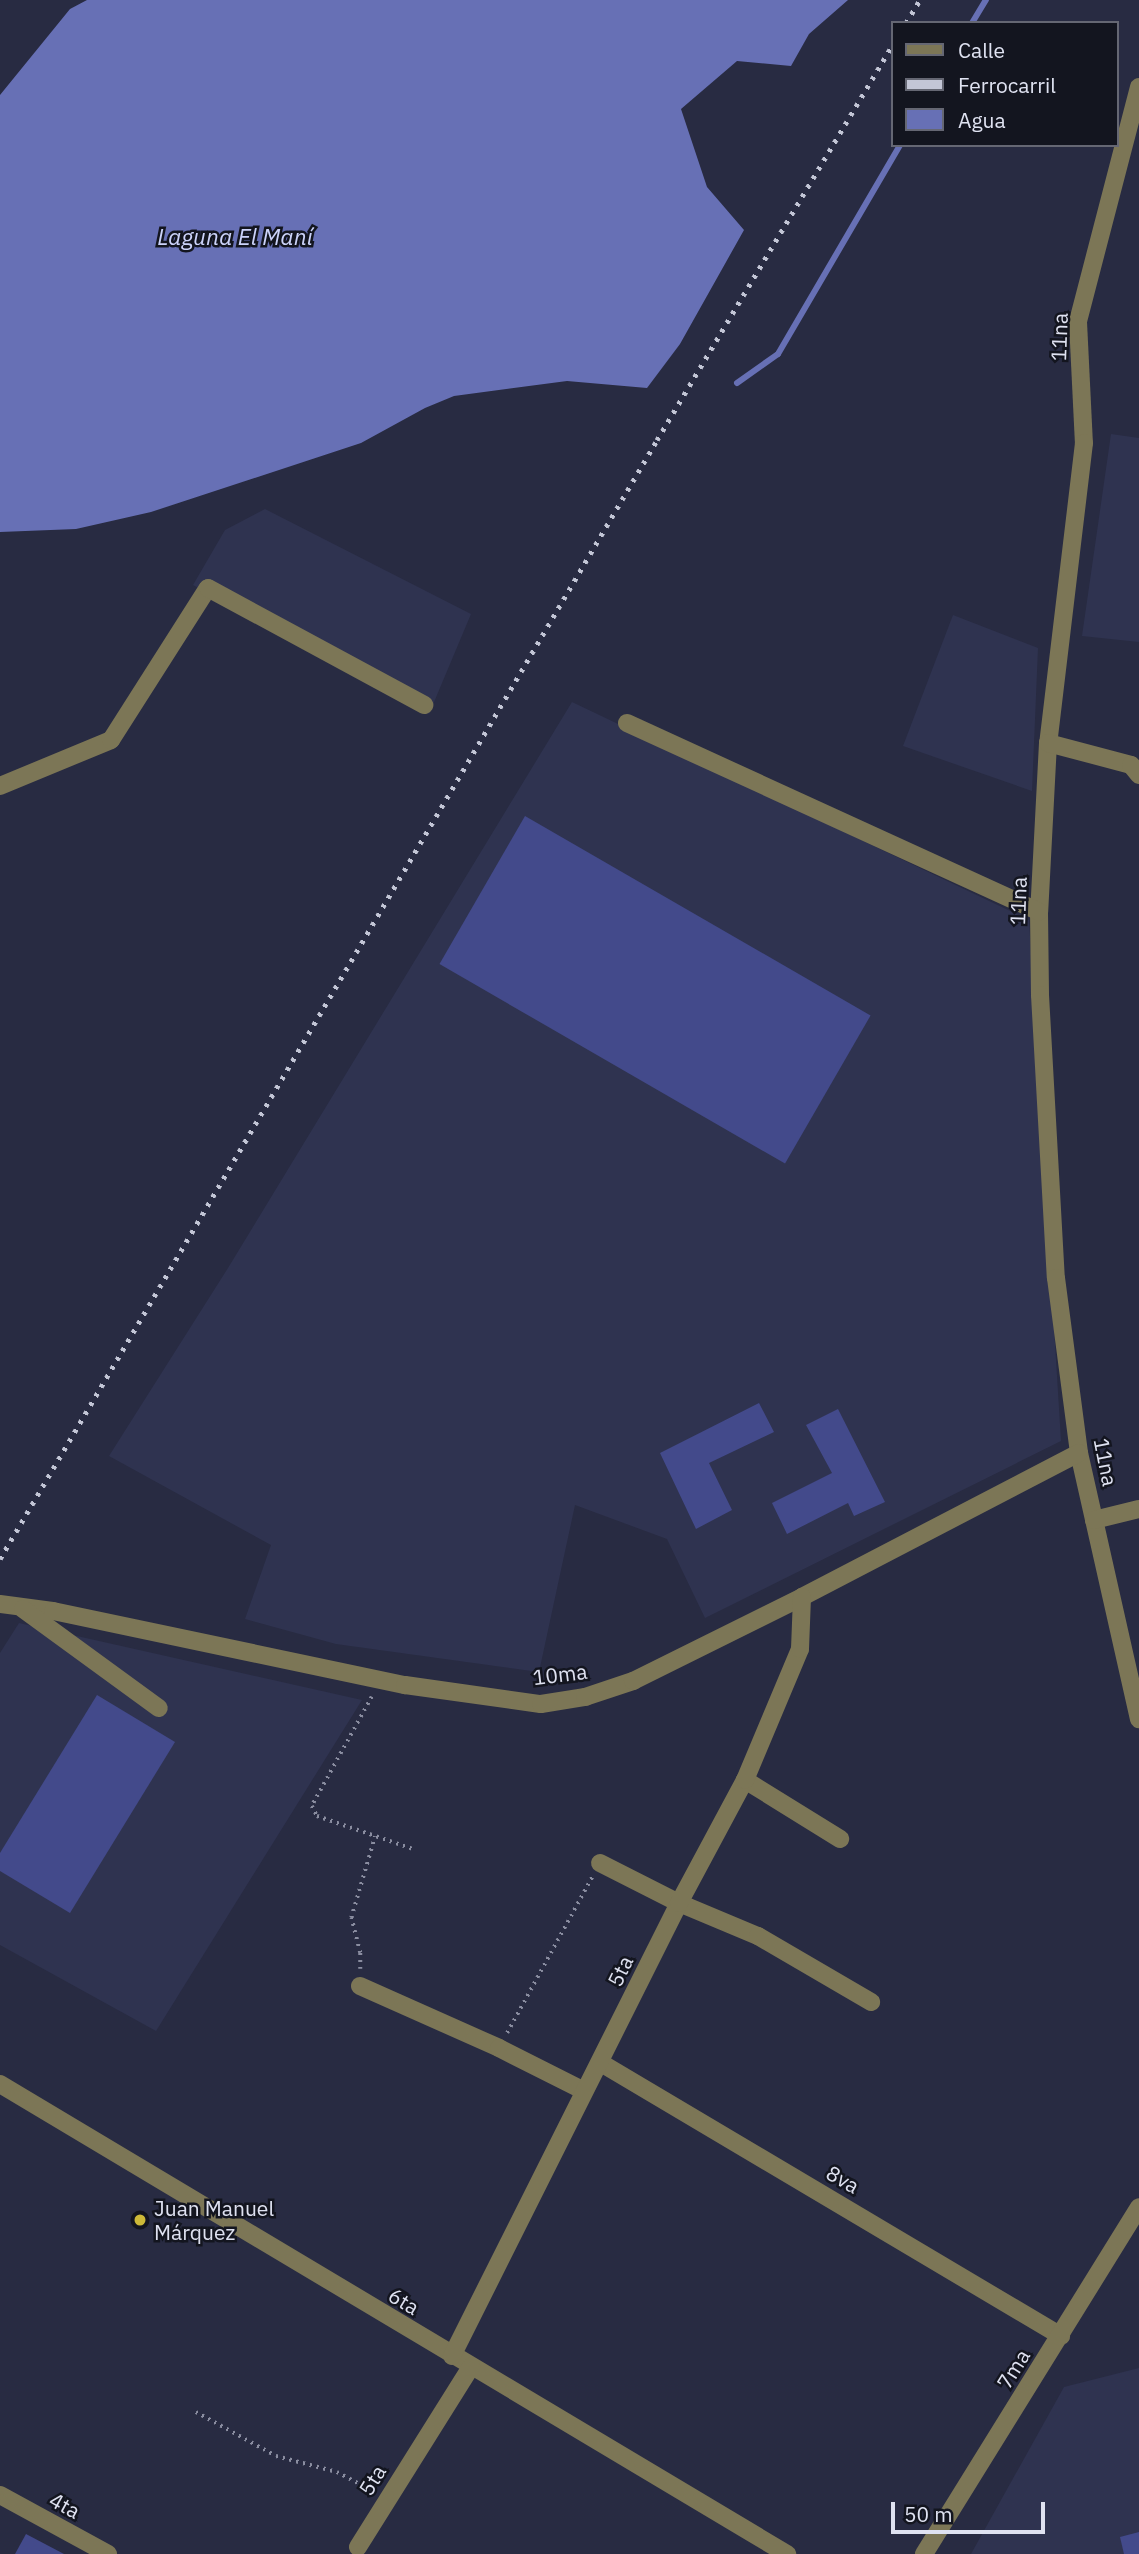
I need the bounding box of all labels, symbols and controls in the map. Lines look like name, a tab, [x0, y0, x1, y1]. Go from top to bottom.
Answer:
legend	[890, 21, 1118, 147]
text: Calle	[958, 36, 1005, 64]
text: Ferrocarril	[958, 71, 1056, 99]
text: Agua	[958, 106, 1006, 134]
water label: Laguna El Maní	[157, 222, 313, 250]
street label: 11na	[1046, 312, 1072, 362]
street label: 11na	[1005, 876, 1031, 926]
street label: 11na	[1089, 1436, 1123, 1488]
street label: 10ma	[531, 1658, 589, 1690]
street label: 5ta	[602, 1951, 638, 1991]
street label: 8va	[822, 2160, 864, 2198]
place label: Juan Manuel Márquez	[154, 2195, 274, 2245]
marker: Juan Manuel Márquez	[132, 2212, 148, 2228]
street label: 6ta	[384, 2282, 424, 2320]
street label: 7ma	[991, 2344, 1035, 2394]
street label: 5ta	[353, 2460, 391, 2500]
street label: 4ta	[45, 2486, 85, 2524]
scale bar	[894, 2488, 1048, 2532]
text: 50 m	[904, 2500, 953, 2528]

